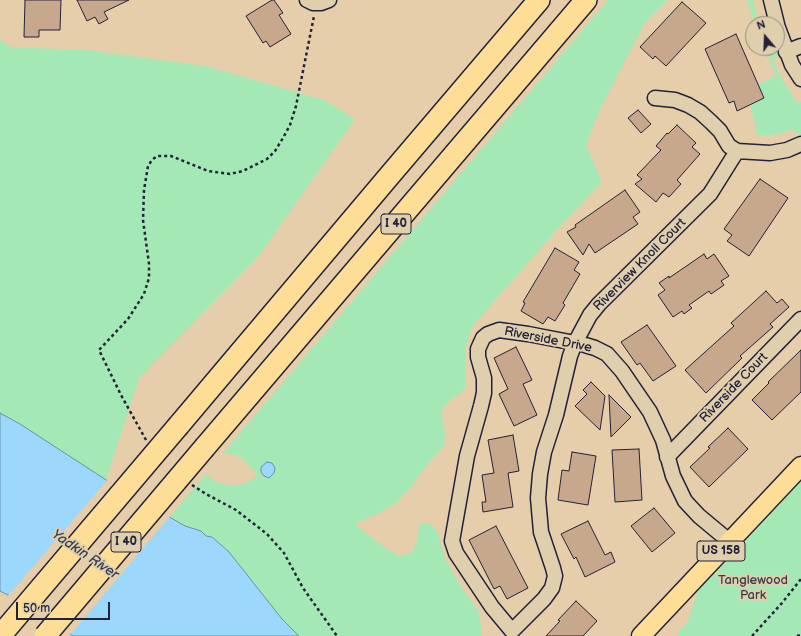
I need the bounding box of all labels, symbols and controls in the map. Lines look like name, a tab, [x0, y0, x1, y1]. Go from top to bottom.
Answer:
north arrow	[745, 16, 785, 56]
text: N	[755, 18, 767, 33]
road number: I 40	[381, 214, 411, 234]
street label: Riverview Knoll Court	[590, 215, 690, 315]
street label: Riverside Drive	[503, 324, 593, 356]
street label: Riverside Court	[697, 350, 771, 426]
water label: Yadkin River	[48, 527, 122, 583]
road number: I 40	[111, 532, 141, 552]
road number: US 158	[697, 541, 745, 561]
park label: Tanglewood Park	[718, 573, 788, 604]
scale bar	[18, 594, 112, 620]
text: 50 m	[23, 601, 50, 616]

